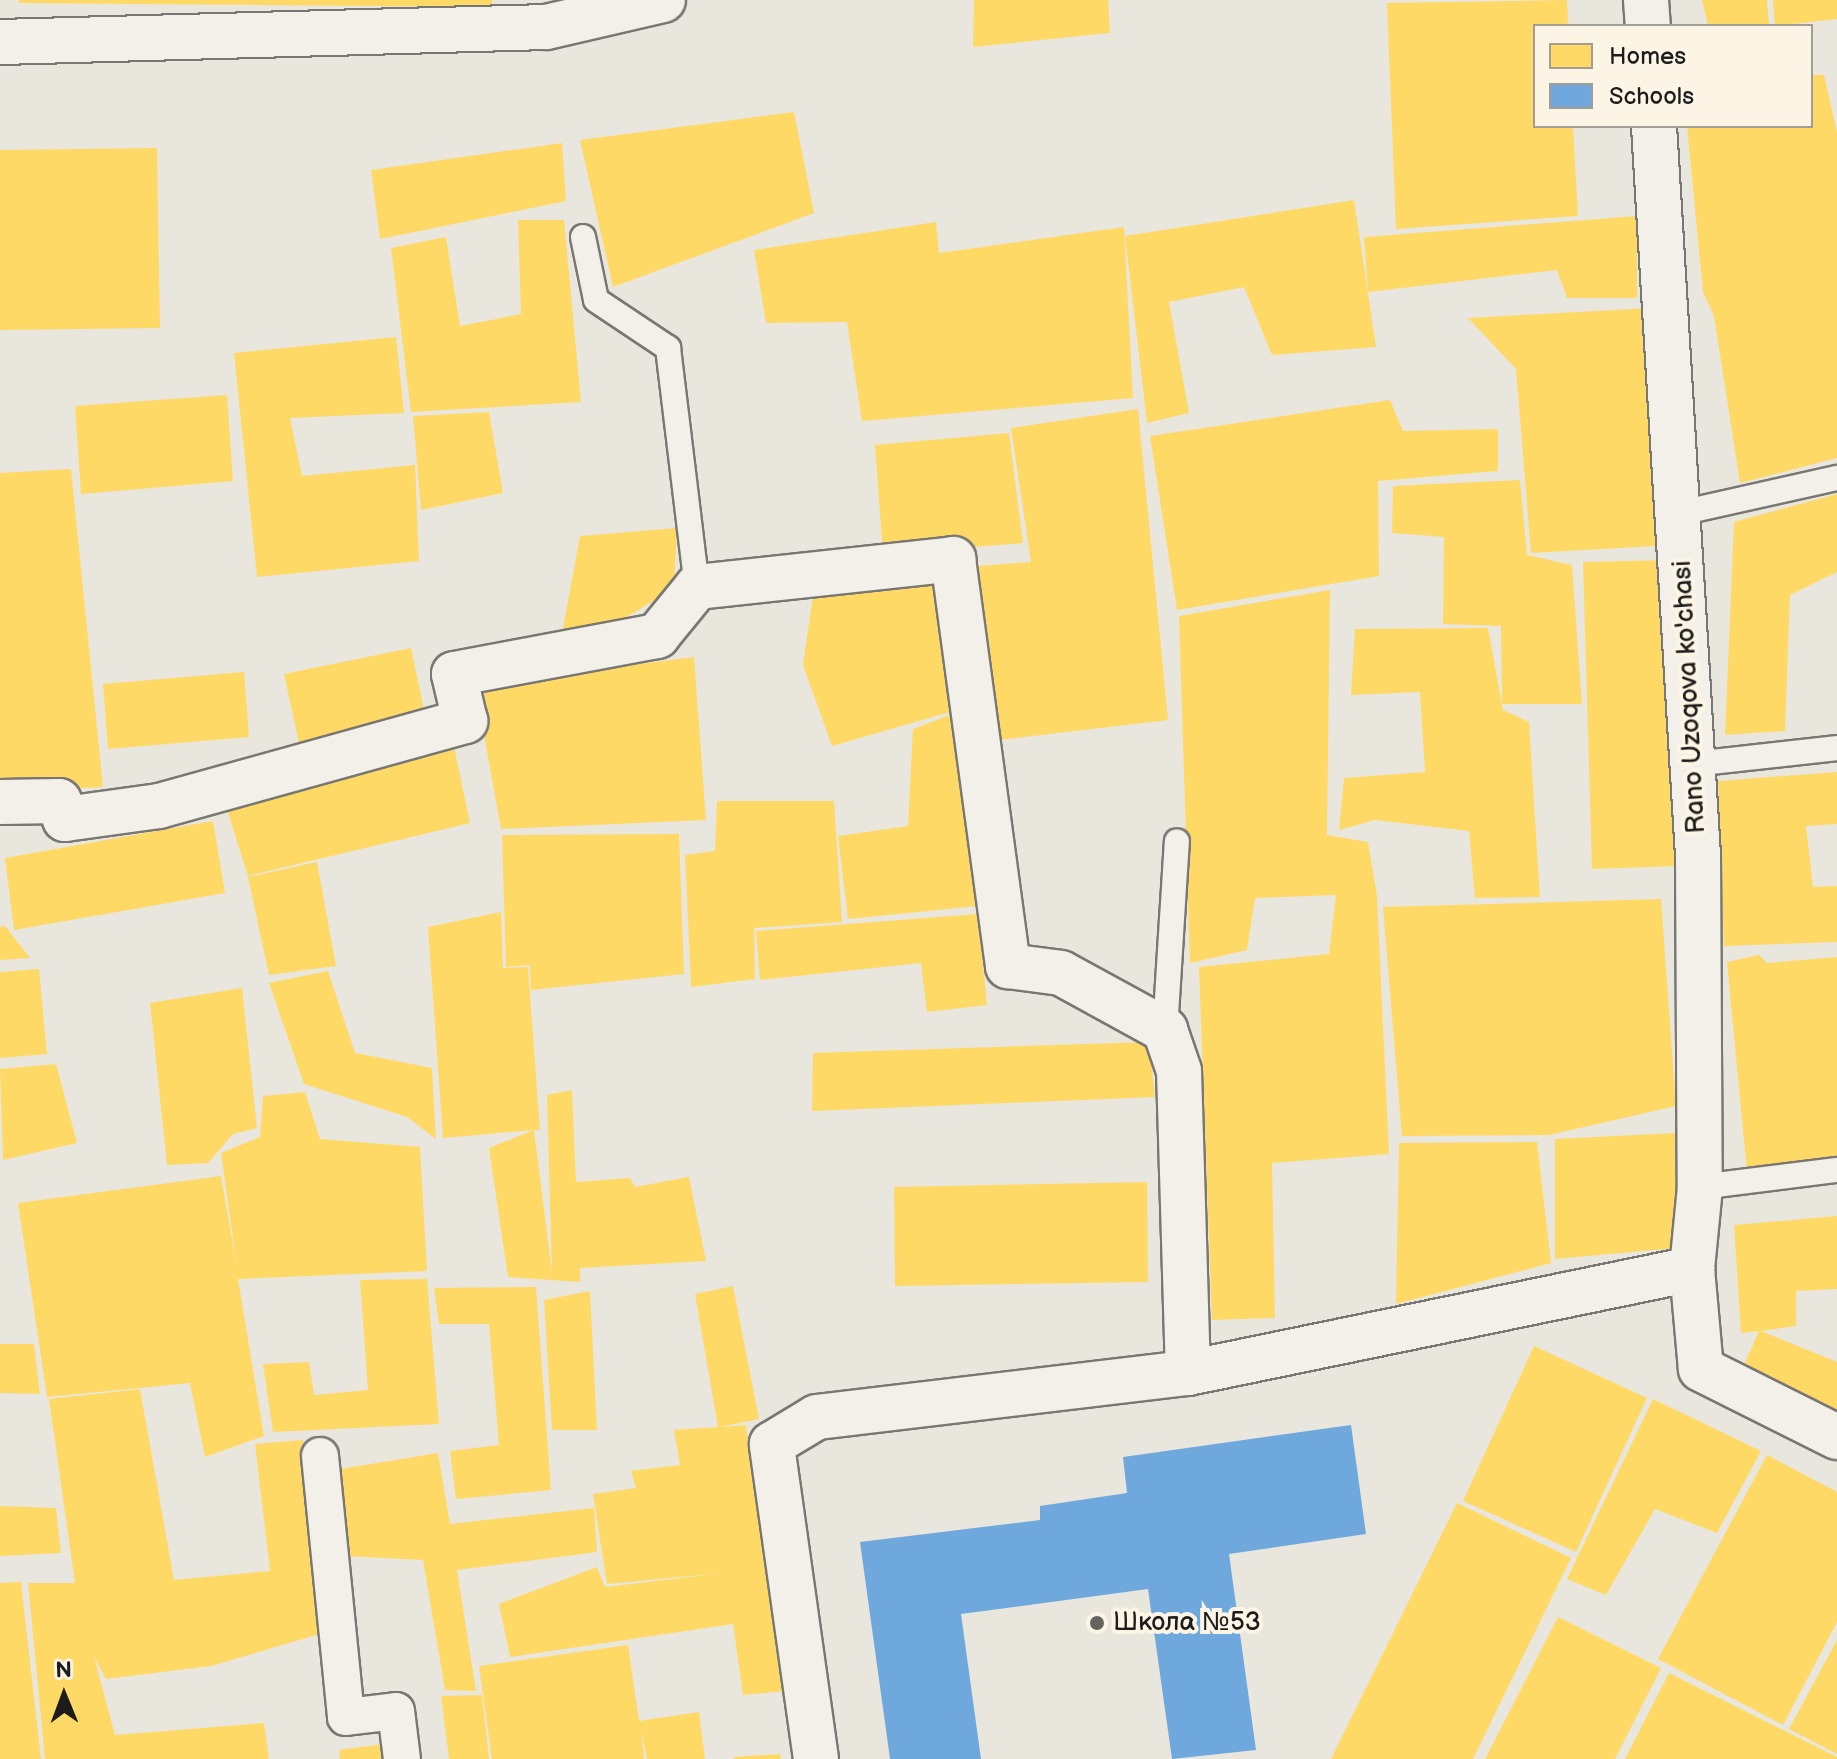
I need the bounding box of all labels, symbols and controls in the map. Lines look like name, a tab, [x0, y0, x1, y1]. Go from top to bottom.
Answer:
legend	[1533, 24, 1813, 128]
text: Homes	[1609, 42, 1686, 71]
text: Schools	[1609, 82, 1694, 111]
street label: Rano Uzoqova ko'chasi	[1667, 560, 1713, 834]
place label: Школа №53	[1113, 1607, 1261, 1639]
marker: Школа №53	[1088, 1614, 1106, 1632]
north arrow	[24, 1655, 104, 1735]
text: N	[55, 1657, 72, 1684]

